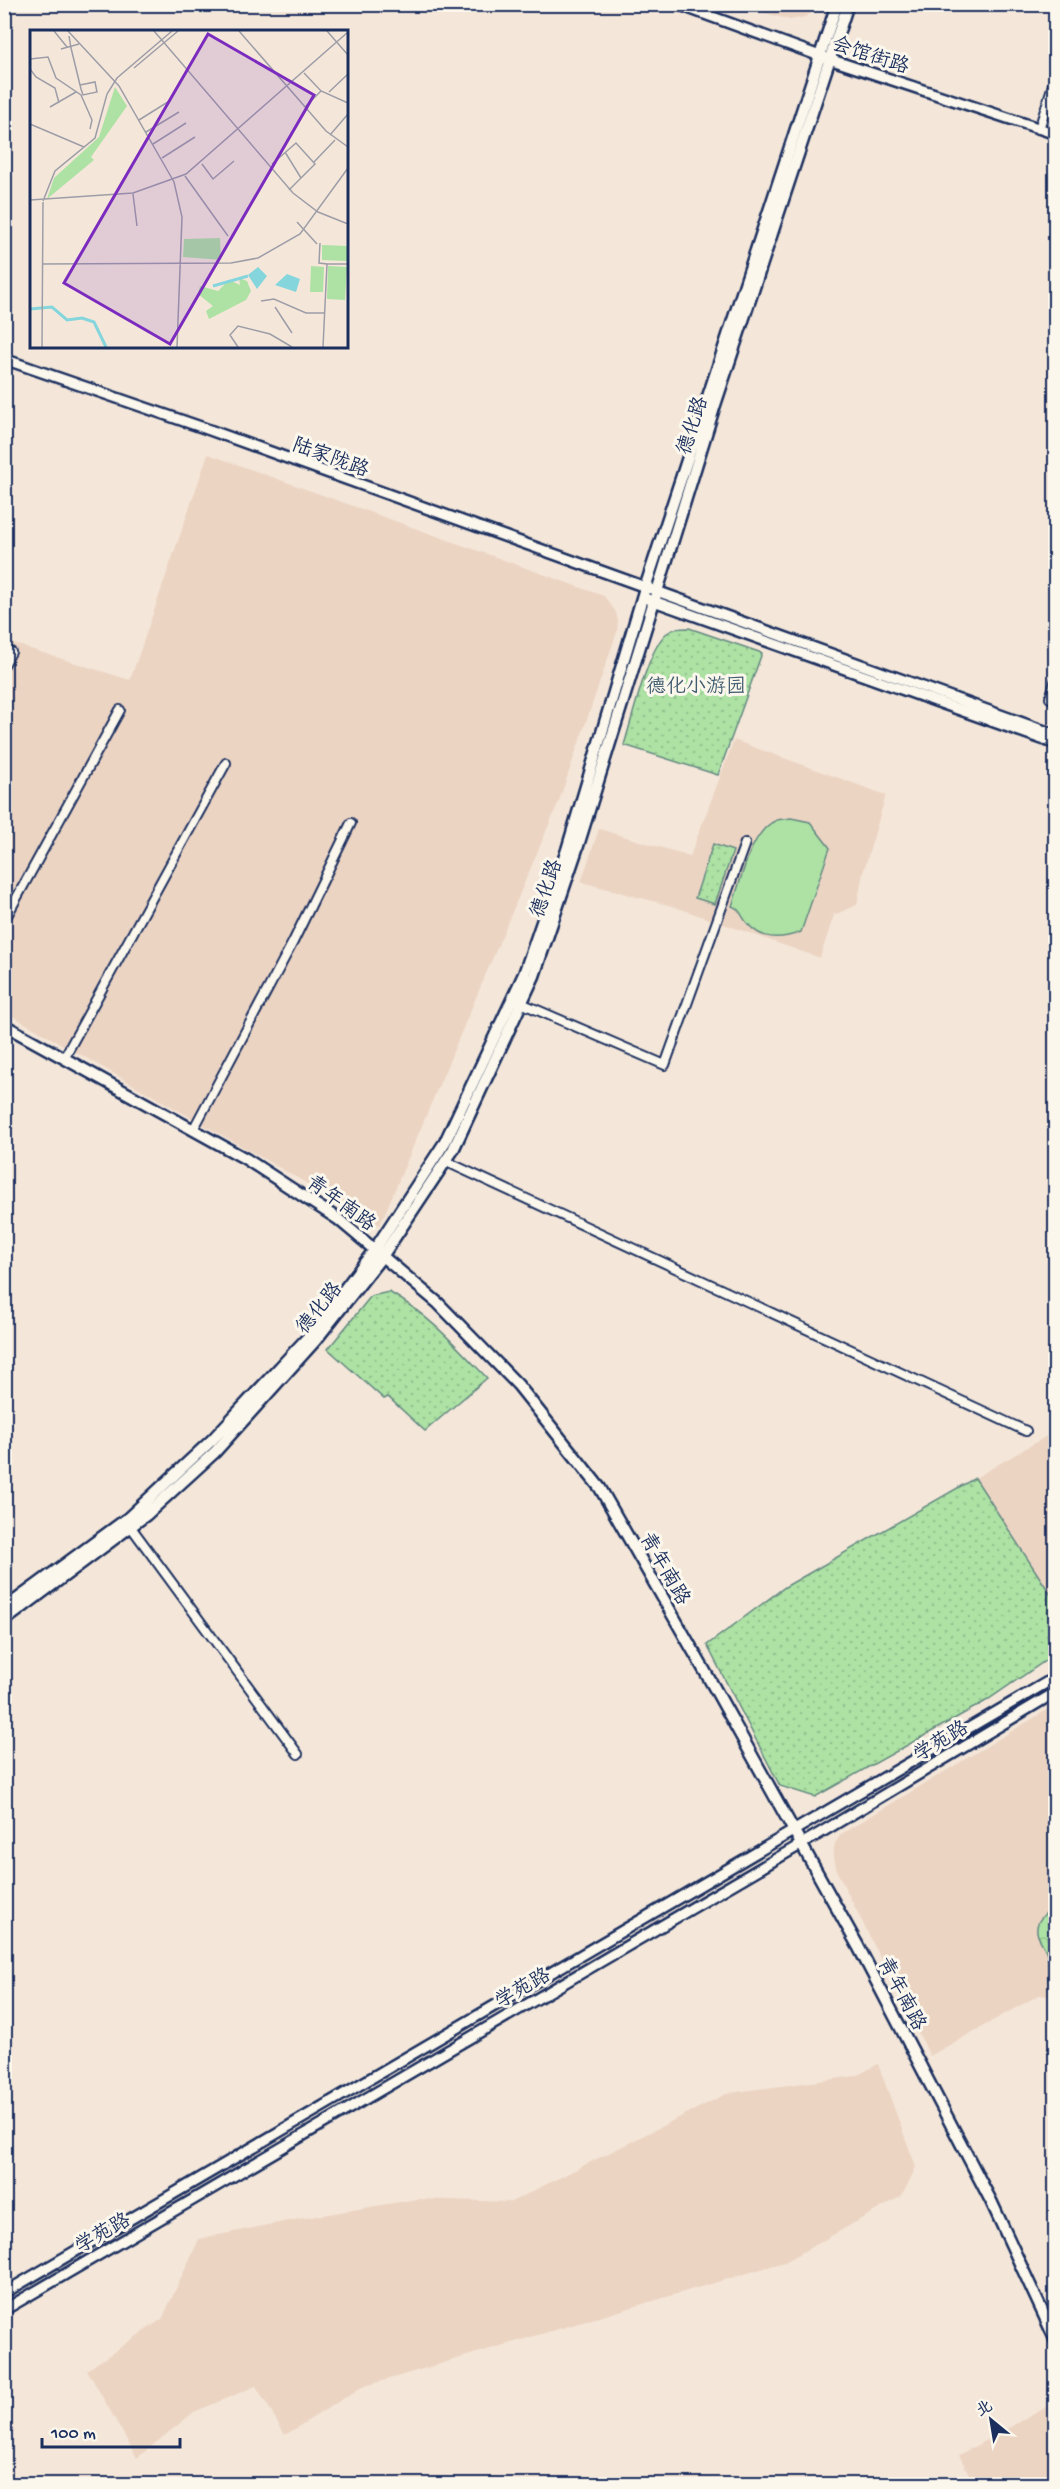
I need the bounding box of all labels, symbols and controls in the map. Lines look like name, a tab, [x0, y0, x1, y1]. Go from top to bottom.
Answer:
inset map	[30, 30, 348, 348]
street label: 会馆街路	[828, 32, 913, 81]
street label: 德化路	[672, 392, 715, 458]
street label: 陆家陇路	[288, 433, 373, 484]
park label: 德化小游园	[646, 675, 746, 700]
street label: 德化路	[526, 855, 569, 921]
street label: 青年南路	[301, 1170, 381, 1238]
street label: 德化路	[291, 1277, 349, 1340]
street label: 青年南路	[633, 1528, 695, 1611]
street label: 学苑路	[909, 1715, 974, 1768]
street label: 青年南路	[871, 1953, 931, 2036]
street label: 学苑路	[491, 1963, 556, 2015]
street label: 学苑路	[71, 2208, 136, 2260]
north arrow	[961, 2390, 1021, 2450]
text: 北	[973, 2397, 997, 2422]
scale bar	[42, 2411, 180, 2449]
text: 100 m	[50, 2424, 96, 2445]

